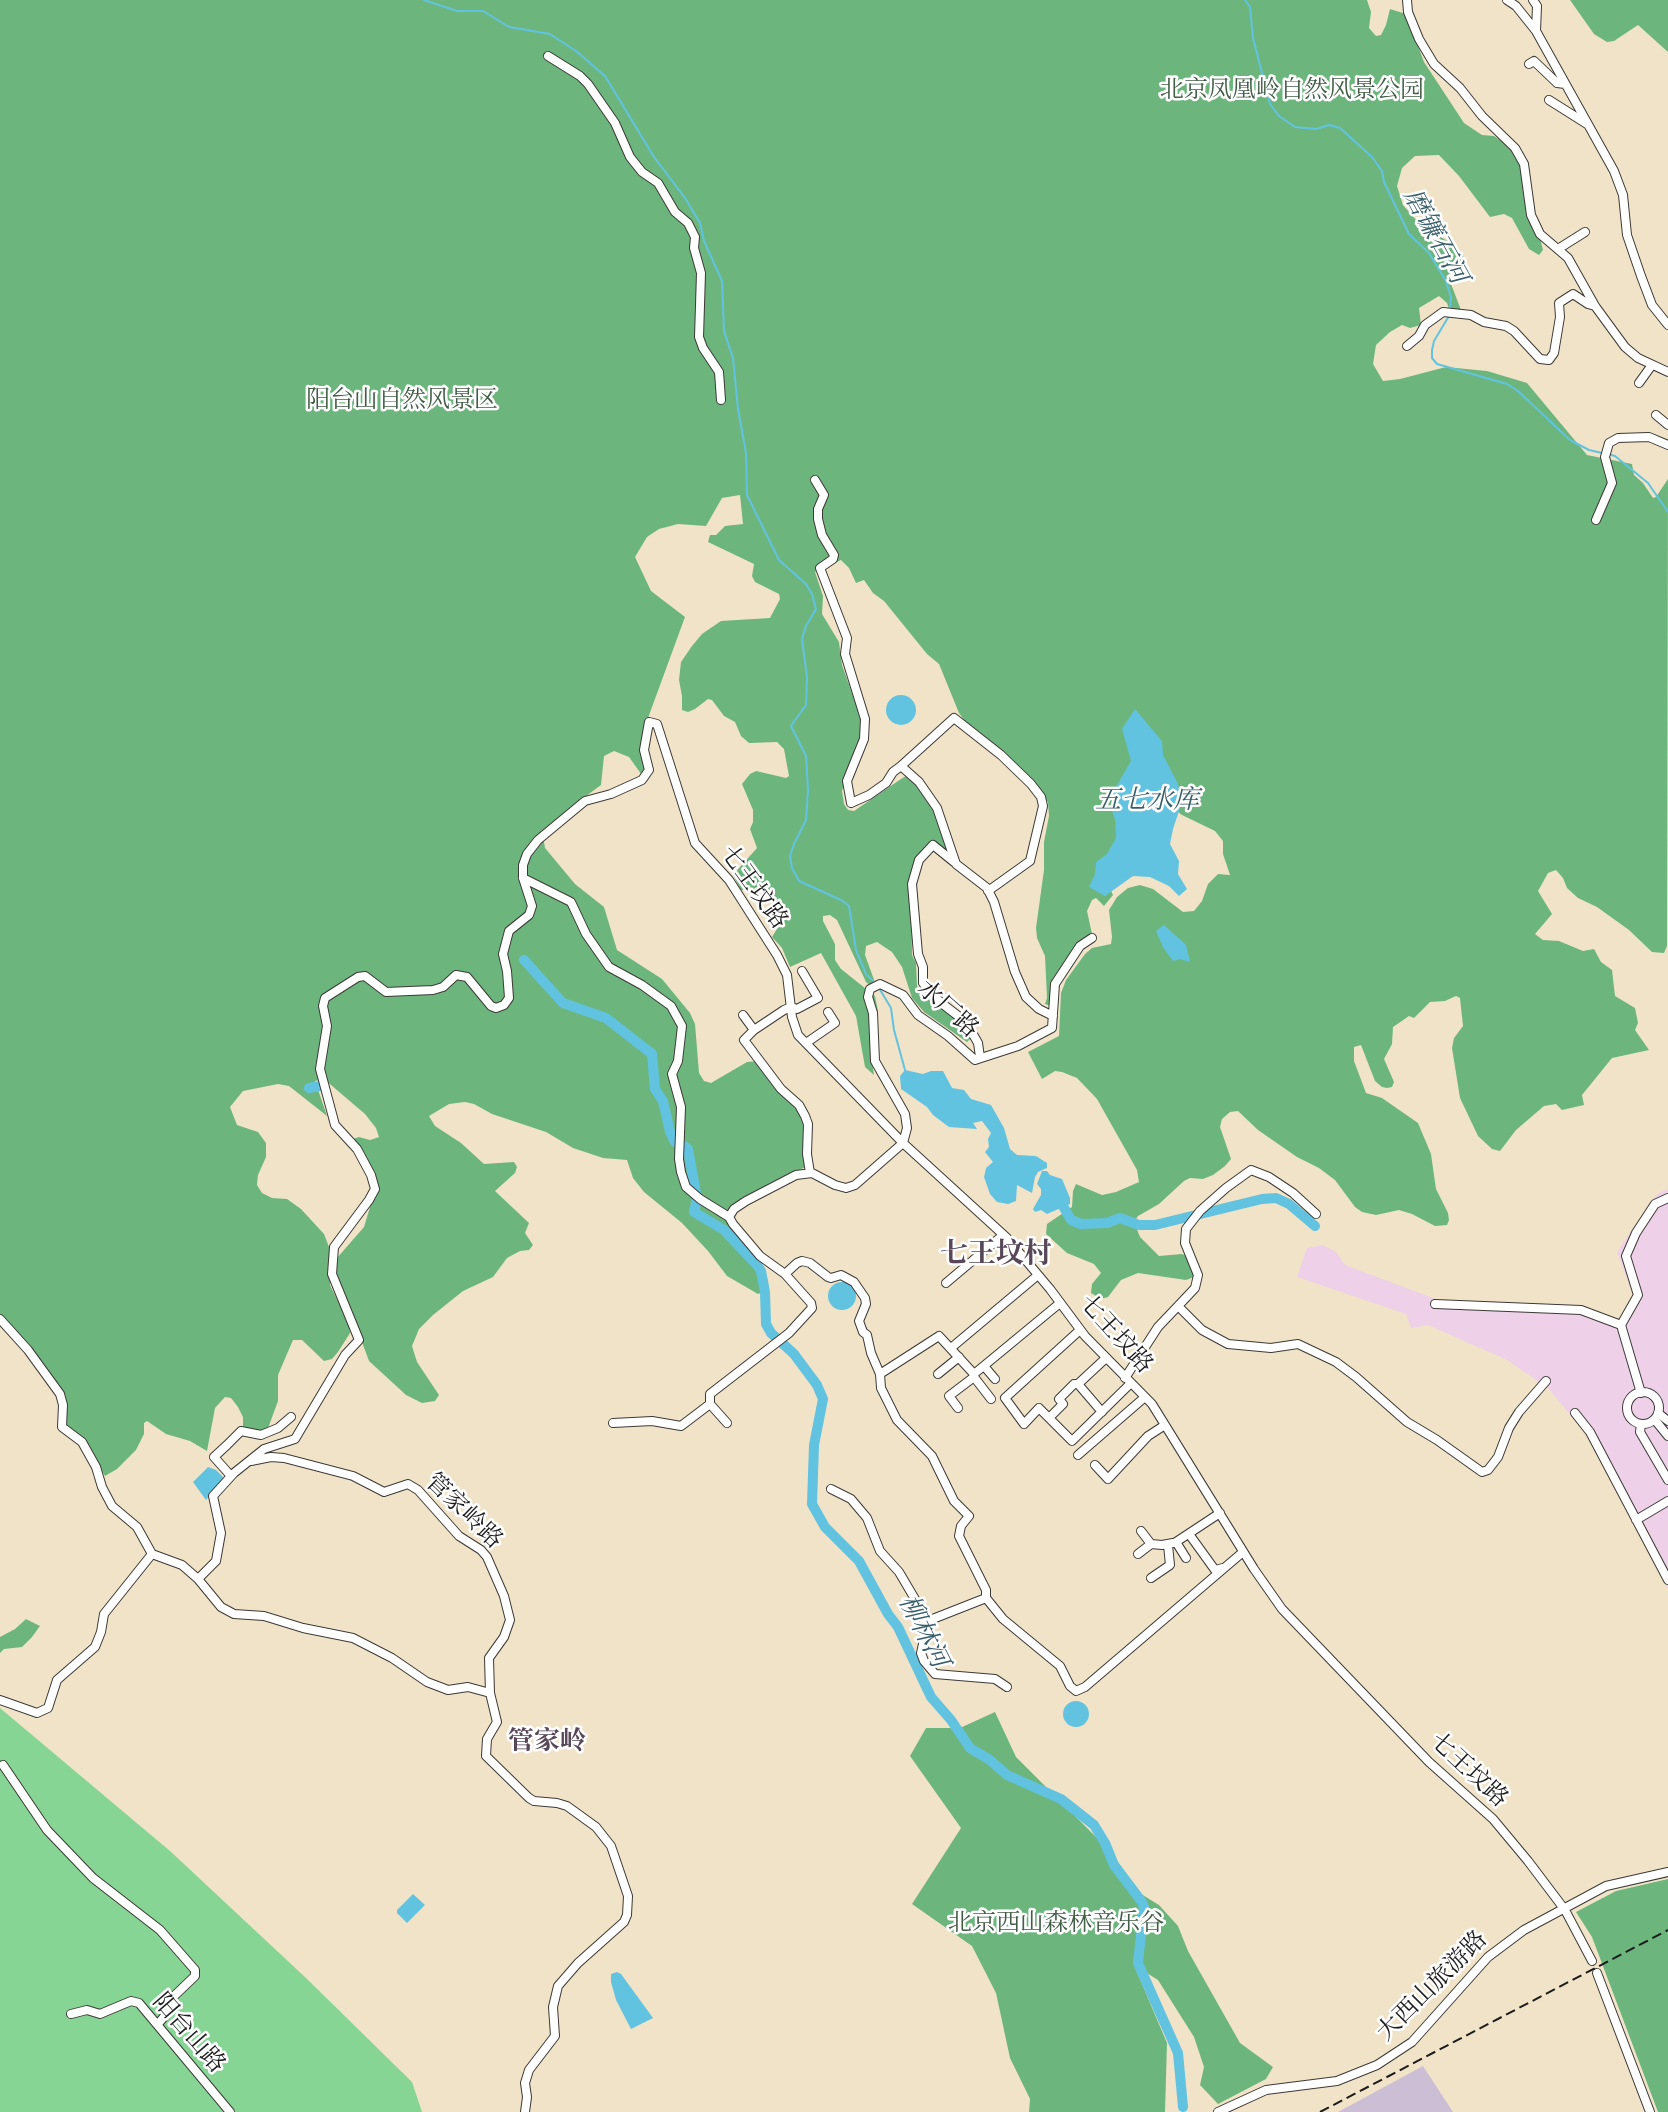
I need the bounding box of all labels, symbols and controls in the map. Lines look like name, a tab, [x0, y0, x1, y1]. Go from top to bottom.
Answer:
park label: 北京凤凰岭自然风景公园	[1160, 77, 1424, 105]
water label: 磨镰石河	[1395, 184, 1473, 290]
park label: 阳台山自然风景区	[306, 387, 498, 415]
water label: 五七水库	[1095, 786, 1199, 818]
street label: 七王坟路	[713, 841, 793, 935]
street label: 水厂路	[911, 975, 983, 1045]
district label: 七王坟村	[940, 1239, 1052, 1273]
street label: 七王坟路	[1072, 1290, 1158, 1380]
street label: 管家岭路	[418, 1468, 508, 1556]
water label: 柳林河	[890, 1590, 954, 1674]
district label: 管家岭	[508, 1727, 586, 1759]
street label: 七王坟路	[1423, 1728, 1513, 1814]
park label: 北京西山森林音乐谷	[948, 1910, 1164, 1938]
street label: 大西山旅游路	[1372, 1926, 1494, 2048]
street label: 阳台山路	[146, 1988, 230, 2080]

